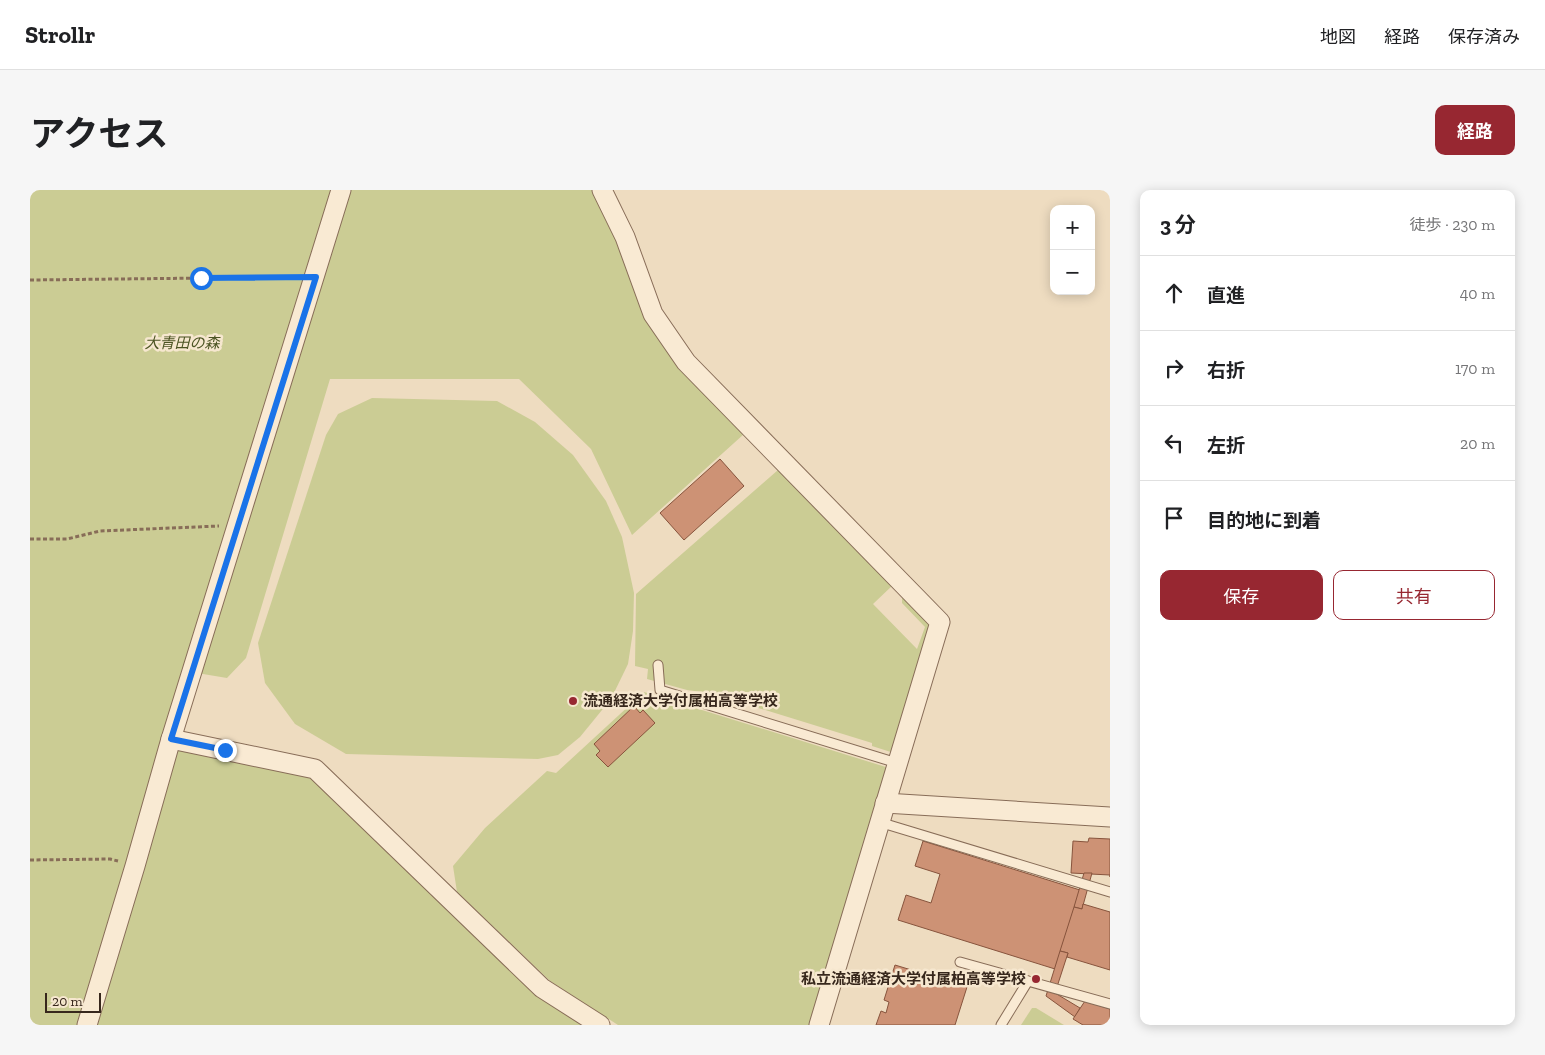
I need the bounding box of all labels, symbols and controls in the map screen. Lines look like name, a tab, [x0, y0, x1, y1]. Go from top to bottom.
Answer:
text: Strollr	[25, 20, 95, 49]
text: 地図	[1320, 26, 1356, 48]
text: 経路	[1384, 26, 1420, 48]
text: 保存済み	[1448, 26, 1520, 48]
button: 経路	[1435, 105, 1515, 155]
text: アクセス	[30, 113, 168, 155]
map controls	[1050, 205, 1095, 295]
button: +	[1050, 205, 1095, 250]
text: 3 分	[1160, 212, 1196, 237]
text: 徒歩 · 230 m	[1410, 215, 1495, 234]
button: −	[1050, 250, 1095, 295]
route start	[190, 267, 213, 290]
icon: ahead	[1160, 279, 1188, 307]
text: 直進	[1207, 284, 1245, 307]
text: 40 m	[1460, 284, 1495, 303]
park label: 大青田の森	[144, 334, 221, 352]
icon: right	[1160, 354, 1188, 382]
text: 右折	[1207, 359, 1245, 382]
text: 170 m	[1455, 359, 1495, 378]
icon: left	[1160, 429, 1188, 457]
text: 左折	[1207, 434, 1245, 457]
text: 20 m	[1460, 434, 1495, 453]
icon: arrive	[1160, 504, 1188, 532]
text: 目的地に到着	[1207, 509, 1321, 532]
button: 保存	[1160, 570, 1323, 620]
button: 共有	[1333, 570, 1495, 620]
place label: 流通経済大学付属柏高等学校	[583, 692, 778, 710]
marker: 流通経済大学付属柏高等学校	[567, 695, 579, 707]
route end	[214, 739, 237, 762]
place label: 私立流通経済大学付属柏高等学校	[801, 970, 1026, 988]
marker: 私立流通経済大学付属柏高等学校	[1030, 973, 1042, 985]
scale bar	[45, 990, 101, 1013]
text: 20 m	[52, 993, 83, 1010]

